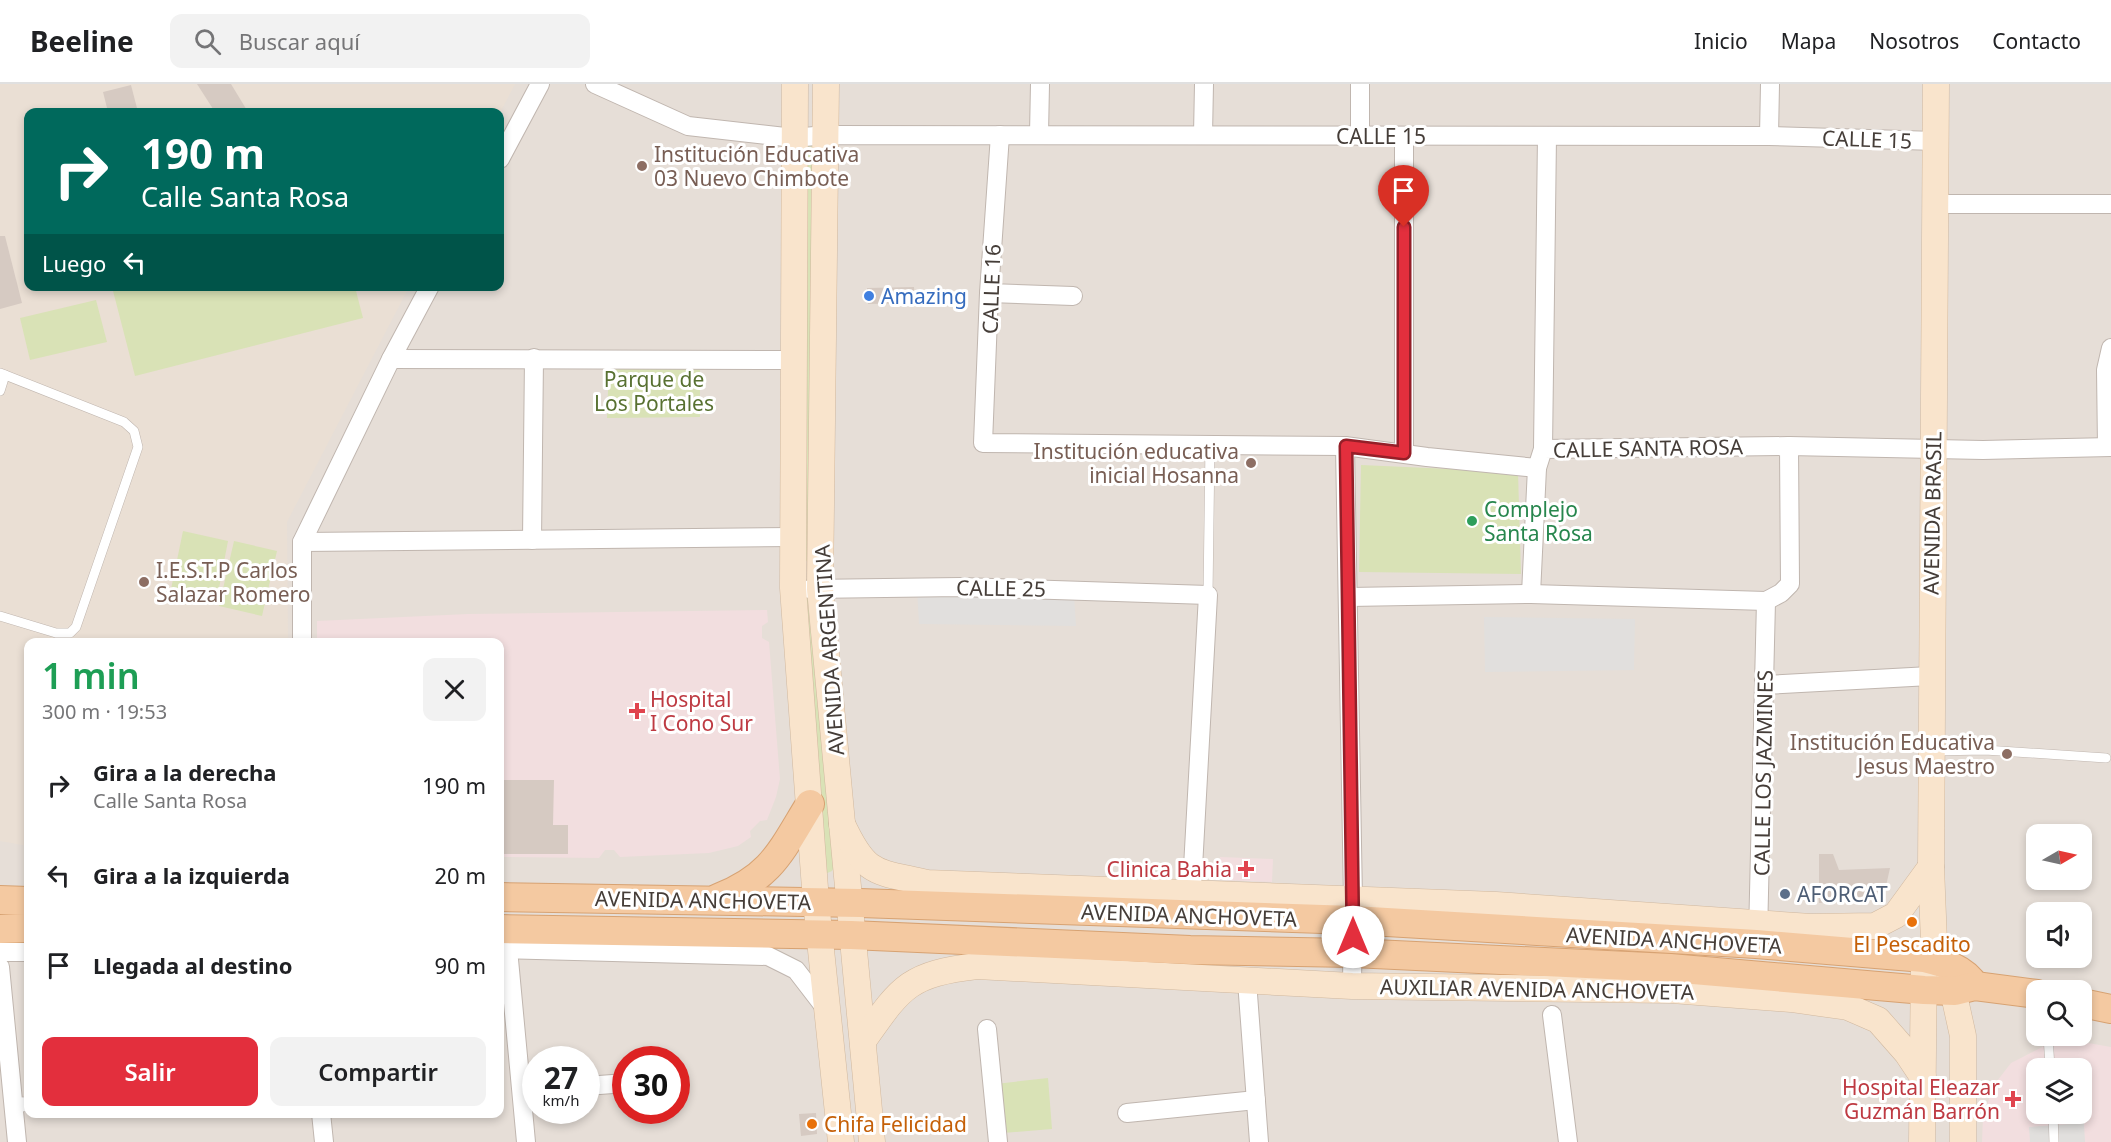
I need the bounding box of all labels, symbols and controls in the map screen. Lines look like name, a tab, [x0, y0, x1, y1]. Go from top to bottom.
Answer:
search box	[170, 14, 590, 68]
text: Beeline	[30, 22, 134, 60]
icon: search	[191, 25, 224, 58]
text: Buscar aquí	[239, 26, 360, 56]
text: Inicio	[1694, 27, 1748, 55]
text: Mapa	[1781, 27, 1836, 55]
text: Nosotros	[1869, 27, 1959, 55]
text: Contacto	[1992, 27, 2081, 55]
street label: CALLE 15	[1336, 122, 1426, 150]
street label: CALLE 15	[1822, 123, 1912, 155]
text: 190 m	[141, 124, 265, 181]
icon: right	[42, 132, 120, 210]
place label: Institución Educativa 03 Nuevo Chimbote	[654, 140, 859, 192]
marker: Institución Educativa 03 Nuevo Chimbote	[635, 159, 649, 173]
pin	[1378, 165, 1429, 227]
icon: arrive	[1387, 174, 1420, 207]
text: Calle Santa Rosa	[141, 178, 349, 215]
street label: CALLE 16	[975, 244, 1007, 334]
icon: left	[118, 246, 151, 279]
text: Luego	[42, 248, 106, 278]
place label: Amazing	[881, 282, 967, 310]
marker: Amazing	[862, 289, 876, 303]
park label: Parque de Los Portales	[594, 365, 714, 417]
street label: AVENIDA BRASIL	[1917, 431, 1947, 595]
street label: CALLE SANTA ROSA	[1553, 432, 1744, 464]
place label: Institución educativa inicial Hosanna	[1034, 437, 1239, 489]
marker: Institución educativa inicial Hosanna	[1244, 456, 1258, 470]
place label: Complejo Santa Rosa	[1484, 495, 1593, 547]
marker: Complejo Santa Rosa	[1465, 514, 1479, 528]
street label: AVENIDA ARGENTINA	[808, 543, 850, 756]
place label: I.E.S.T.P Carlos Salazar Romero	[156, 556, 311, 608]
street label: CALLE 25	[956, 573, 1046, 603]
marker: I.E.S.T.P Carlos Salazar Romero	[137, 575, 151, 589]
text: 1 min	[42, 651, 140, 700]
button: close	[423, 658, 486, 721]
street label: CALLE LOS JAZMINES	[1747, 670, 1779, 876]
place label: Hospital I Cono Sur	[650, 685, 753, 737]
text: 300 m · 19:53	[42, 698, 167, 725]
marker: Hospital I Cono Sur	[628, 702, 646, 720]
place label: Institución Educativa Jesus Maestro	[1790, 728, 1995, 780]
marker: Institución Educativa Jesus Maestro	[2000, 747, 2014, 761]
text: Gira a la derecha	[93, 757, 277, 787]
icon: right	[42, 769, 75, 802]
text: 190 m	[422, 770, 486, 800]
text: Calle Santa Rosa	[93, 787, 247, 814]
north arrow	[2026, 824, 2092, 890]
map controls	[2026, 824, 2092, 1124]
place label: Clinica Bahia	[1107, 855, 1232, 883]
icon: left	[42, 859, 75, 892]
text: Gira a la izquierda	[93, 860, 290, 890]
text: 20 m	[435, 860, 486, 890]
marker: Clinica Bahia	[1237, 860, 1255, 878]
place label: AFORCAT	[1797, 880, 1888, 908]
street label: AVENIDA ANCHOVETA	[595, 884, 812, 916]
marker: AFORCAT	[1778, 887, 1792, 901]
street label: AVENIDA ANCHOVETA	[1081, 897, 1298, 933]
button: sound	[2026, 902, 2092, 968]
position arrow	[1321, 905, 1385, 969]
marker: El Pescadito	[1905, 915, 1919, 929]
street label: AVENIDA ANCHOVETA	[1565, 920, 1783, 960]
place label: El Pescadito	[1853, 930, 1971, 958]
icon: arrive	[42, 949, 75, 982]
text: Llegada al destino	[93, 950, 293, 980]
text: 90 m	[435, 950, 486, 980]
street label: AUXILIAR AVENIDA ANCHOVETA	[1380, 972, 1695, 1006]
button: search	[2026, 980, 2092, 1046]
button: Salir	[42, 1037, 258, 1106]
button: Compartir	[270, 1037, 486, 1106]
speed limit sign: 30	[612, 1046, 690, 1124]
text: 27	[544, 1057, 578, 1098]
button: layers	[2026, 1058, 2092, 1124]
place label: Hospital Eleazar Guzmán Barrón	[1842, 1073, 2000, 1125]
text: km/h	[543, 1090, 579, 1110]
marker: Hospital Eleazar Guzmán Barrón	[2004, 1090, 2022, 1108]
place label: Chifa Felicidad	[824, 1110, 967, 1138]
marker: Chifa Felicidad	[805, 1117, 819, 1131]

